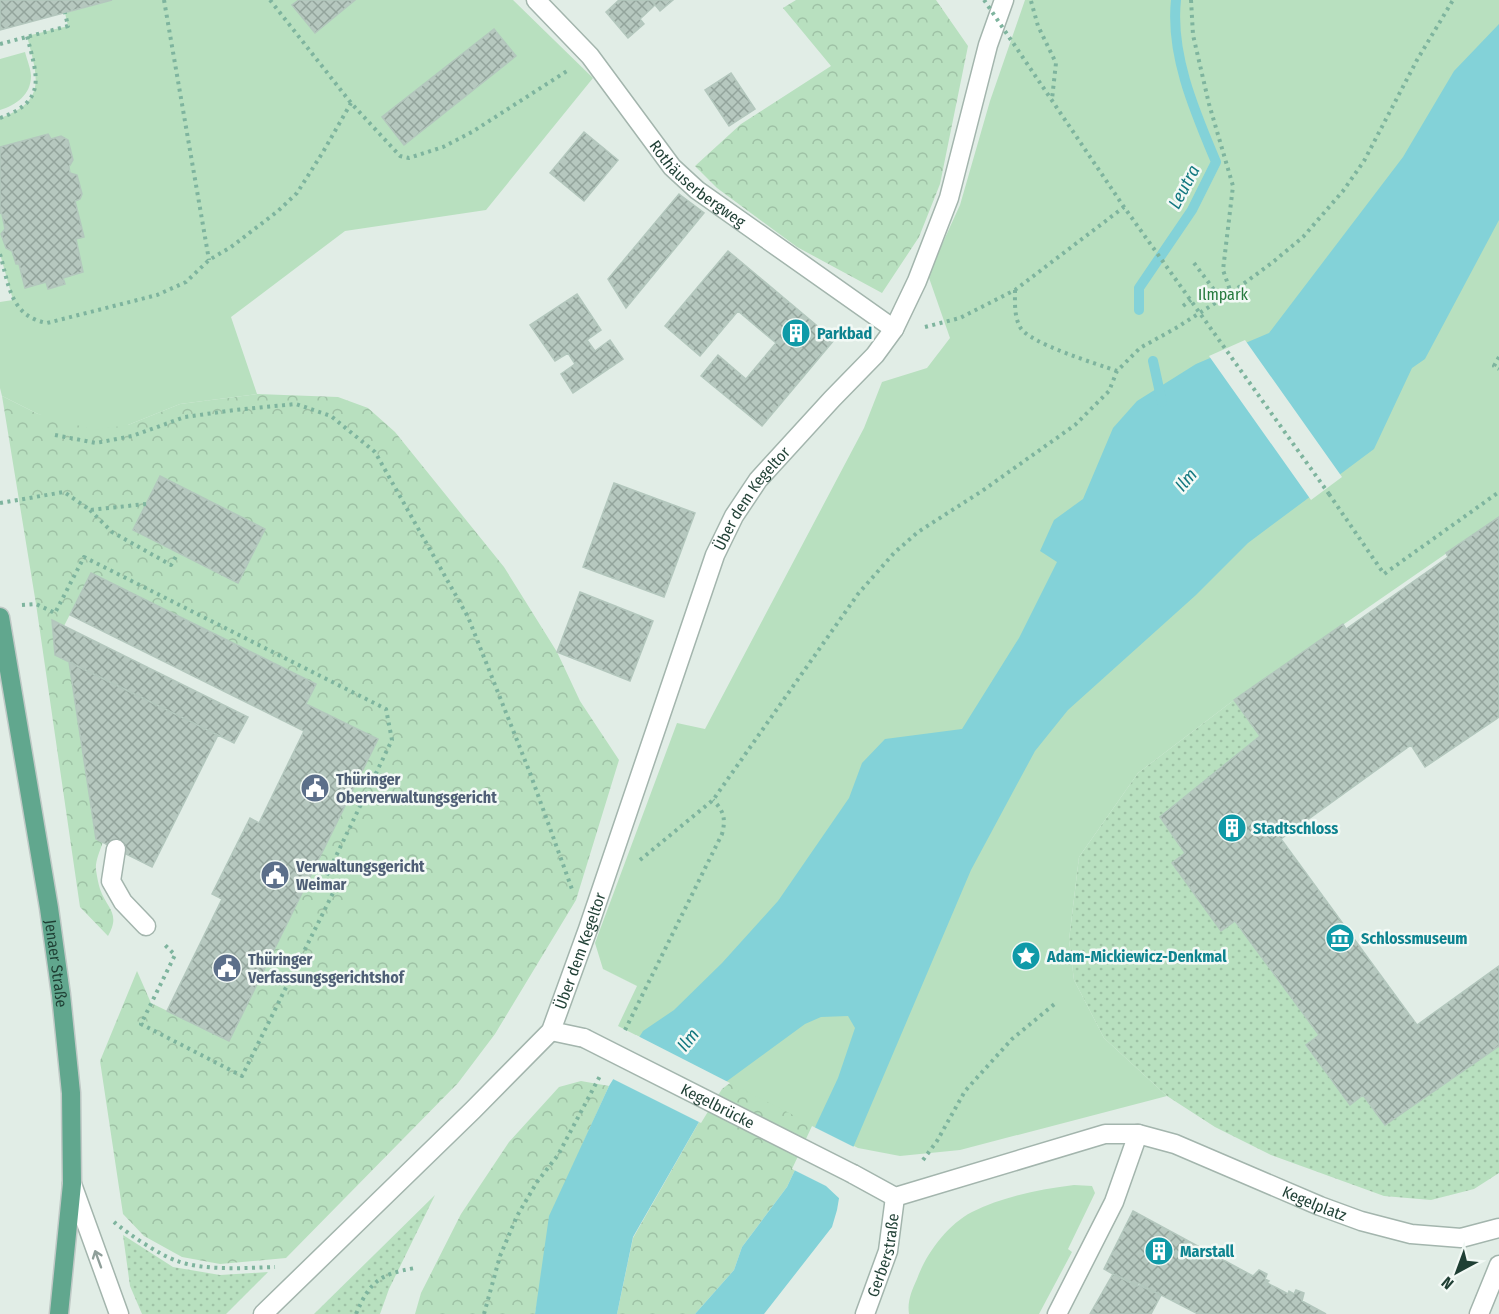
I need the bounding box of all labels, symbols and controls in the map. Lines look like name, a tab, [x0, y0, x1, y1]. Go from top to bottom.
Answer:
street label: Rothäuserbergweg	[646, 137, 749, 232]
water label: Leutra	[1163, 161, 1205, 213]
park label: Ilmpark	[1198, 285, 1249, 304]
building icon: Parkbad	[780, 317, 812, 349]
place label: Parkbad	[817, 324, 872, 343]
street label: Über dem Kegeltor	[710, 442, 794, 553]
water label: Ilm	[1170, 464, 1202, 496]
place label: Thüringer Oberverwaltungsgericht	[336, 770, 497, 807]
public building icon: Thüringer Oberverwaltungsgericht	[299, 772, 331, 804]
building icon: Stadtschloss	[1216, 812, 1248, 844]
place label: Stadtschloss	[1253, 819, 1338, 838]
place label: Verwaltungsgericht Weimar	[295, 857, 425, 894]
public building icon: Verwaltungsgericht Weimar	[259, 859, 291, 891]
street label: Über dem Kegeltor	[551, 890, 610, 1012]
street label: Jenaer Straße	[41, 918, 71, 1008]
museum icon: Schlossmuseum	[1324, 922, 1356, 954]
place label: Schlossmuseum	[1361, 929, 1468, 948]
place icon: Adam-Mickiewicz-Denkmal	[1010, 940, 1042, 972]
place label: Adam-Mickiewicz-Denkmal	[1046, 947, 1227, 966]
place label: Thüringer Verfassungsgerichtshof	[247, 950, 406, 987]
public building icon: Thüringer Verfassungsgerichtshof	[211, 952, 243, 984]
water label: Ilm	[672, 1024, 704, 1056]
street label: Kegelbrücke	[678, 1080, 758, 1133]
street label: Kegelplatz	[1279, 1182, 1349, 1225]
street label: Gerberstraße	[863, 1212, 903, 1300]
building icon: Marstall	[1143, 1235, 1175, 1267]
place label: Marstall	[1180, 1242, 1235, 1261]
north arrow	[1427, 1242, 1487, 1302]
one-way arrow	[91, 1251, 102, 1269]
text: N	[1438, 1273, 1457, 1293]

